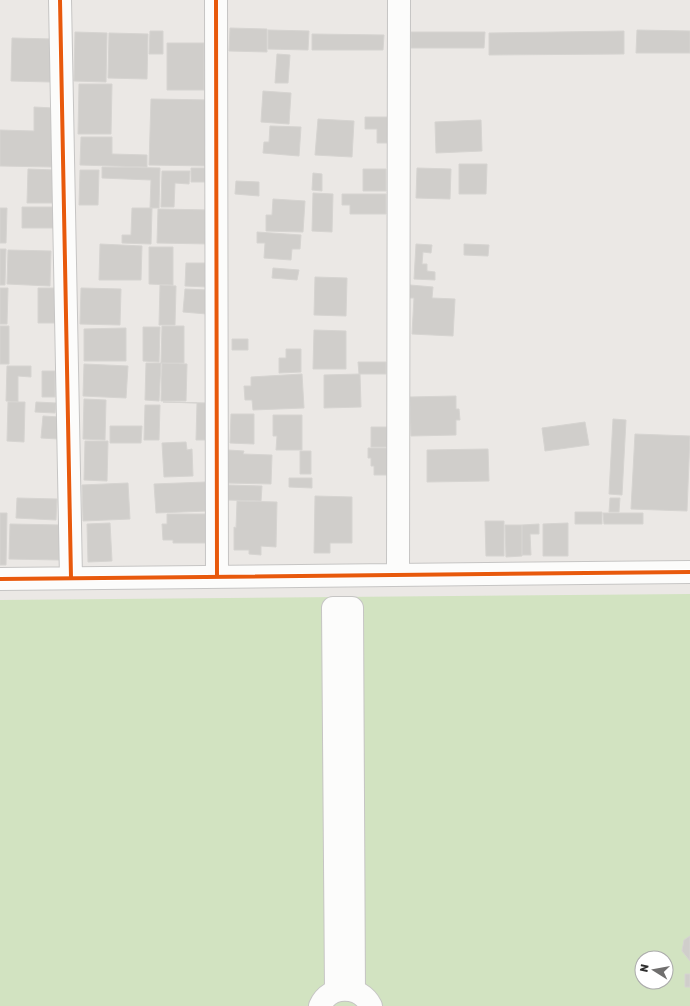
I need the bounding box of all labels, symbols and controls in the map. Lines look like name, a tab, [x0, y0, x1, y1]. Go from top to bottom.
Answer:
north arrow	[634, 950, 674, 990]
text: N	[638, 963, 652, 973]

